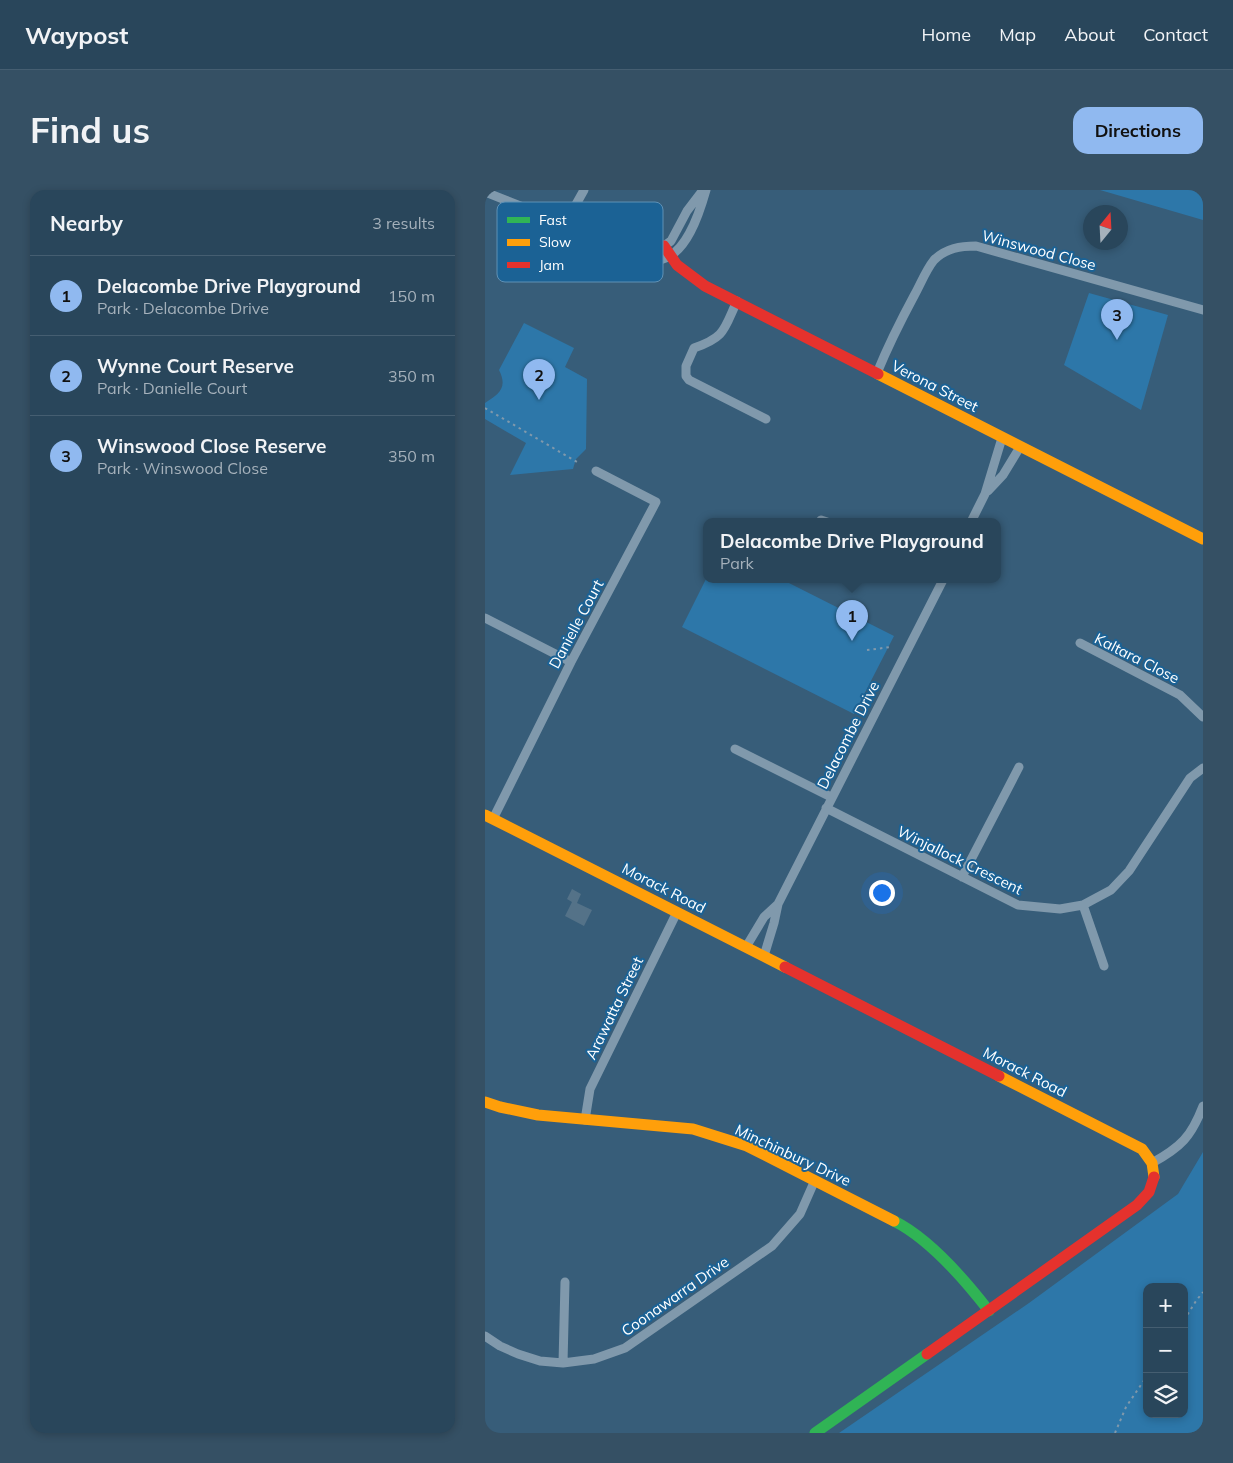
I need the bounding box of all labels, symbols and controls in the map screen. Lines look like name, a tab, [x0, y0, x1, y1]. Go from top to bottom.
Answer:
text: Waypost	[25, 20, 128, 50]
text: Home	[921, 23, 971, 46]
text: Map	[999, 23, 1036, 46]
text: About	[1064, 23, 1115, 46]
text: Contact	[1143, 23, 1208, 46]
button: Directions	[1073, 107, 1203, 154]
text: Find us	[30, 108, 150, 152]
legend	[497, 202, 663, 282]
north arrow	[1083, 205, 1128, 250]
text: Nearby	[50, 210, 123, 236]
text: Fast	[539, 211, 567, 229]
text: 3 results	[372, 213, 435, 233]
street label: Winswood Close	[980, 226, 1098, 274]
text: Slow	[539, 233, 571, 251]
text: Jam	[539, 256, 564, 274]
text: Delacombe Drive Playground	[97, 274, 361, 298]
text: 1	[61, 286, 71, 306]
text: 150 m	[388, 286, 435, 306]
text: Park · Delacombe Drive	[97, 298, 269, 318]
pin: 3	[1101, 299, 1133, 340]
text: Wynne Court Reserve	[97, 354, 294, 378]
street label: Verona Street	[888, 356, 982, 416]
pin: 2	[523, 359, 555, 400]
text: 2	[61, 366, 71, 386]
text: 350 m	[388, 366, 435, 386]
text: Park · Danielle Court	[97, 378, 247, 398]
text: Winswood Close Reserve	[97, 434, 327, 458]
text: 3	[61, 446, 71, 466]
text: 350 m	[388, 446, 435, 466]
text: Park · Winswood Close	[97, 458, 268, 478]
popup	[703, 518, 1001, 583]
text: Delacombe Drive Playground	[720, 529, 984, 553]
text: Park	[720, 553, 754, 573]
street label: Danielle Court	[545, 576, 607, 672]
pin: 1	[836, 600, 868, 641]
street label: Kaltara Close	[1091, 629, 1183, 687]
street label: Delacombe Drive	[813, 678, 883, 792]
street label: Winjallock Crescent	[894, 821, 1026, 899]
street label: Morack Road	[619, 859, 709, 917]
your location	[869, 880, 895, 906]
street label: Arawatta Street	[581, 954, 647, 1062]
street label: Morack Road	[980, 1043, 1070, 1101]
street label: Minchinbury Drive	[732, 1120, 854, 1190]
street label: Coonawarra Drive	[618, 1252, 732, 1340]
map controls	[1143, 1283, 1188, 1418]
button: +	[1143, 1283, 1188, 1328]
button: −	[1143, 1328, 1188, 1373]
button: layers	[1143, 1373, 1188, 1418]

